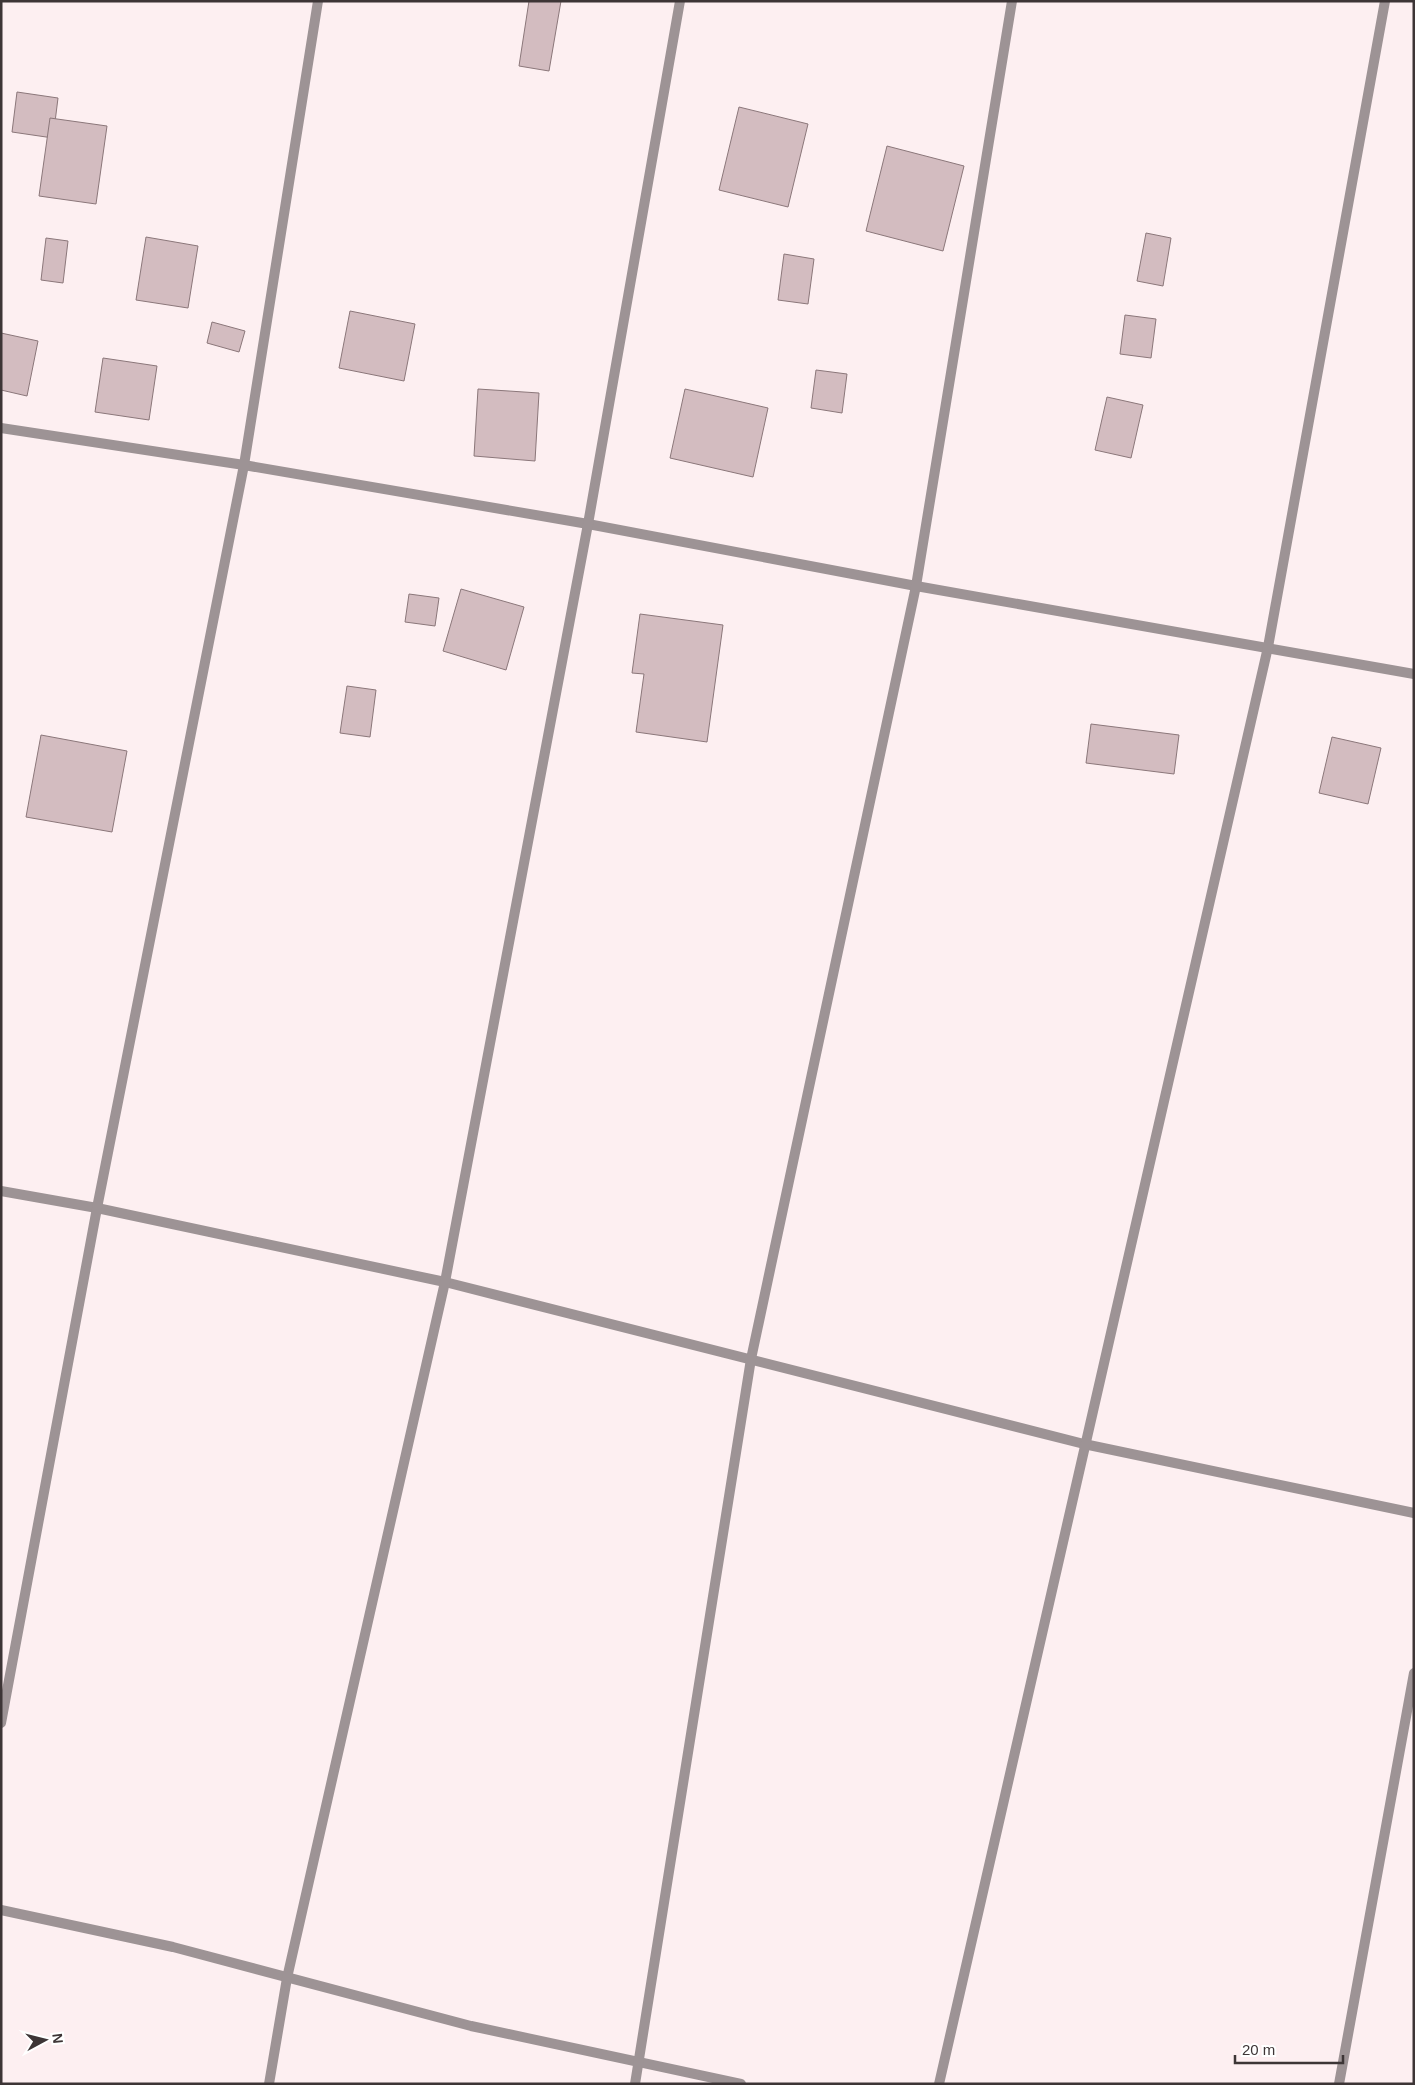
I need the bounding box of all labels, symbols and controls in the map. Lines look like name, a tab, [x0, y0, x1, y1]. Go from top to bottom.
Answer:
north arrow	[20, 2015, 70, 2065]
text: N	[49, 2032, 66, 2044]
scale bar	[1235, 2032, 1342, 2064]
text: 20 m	[1242, 2041, 1275, 2058]

